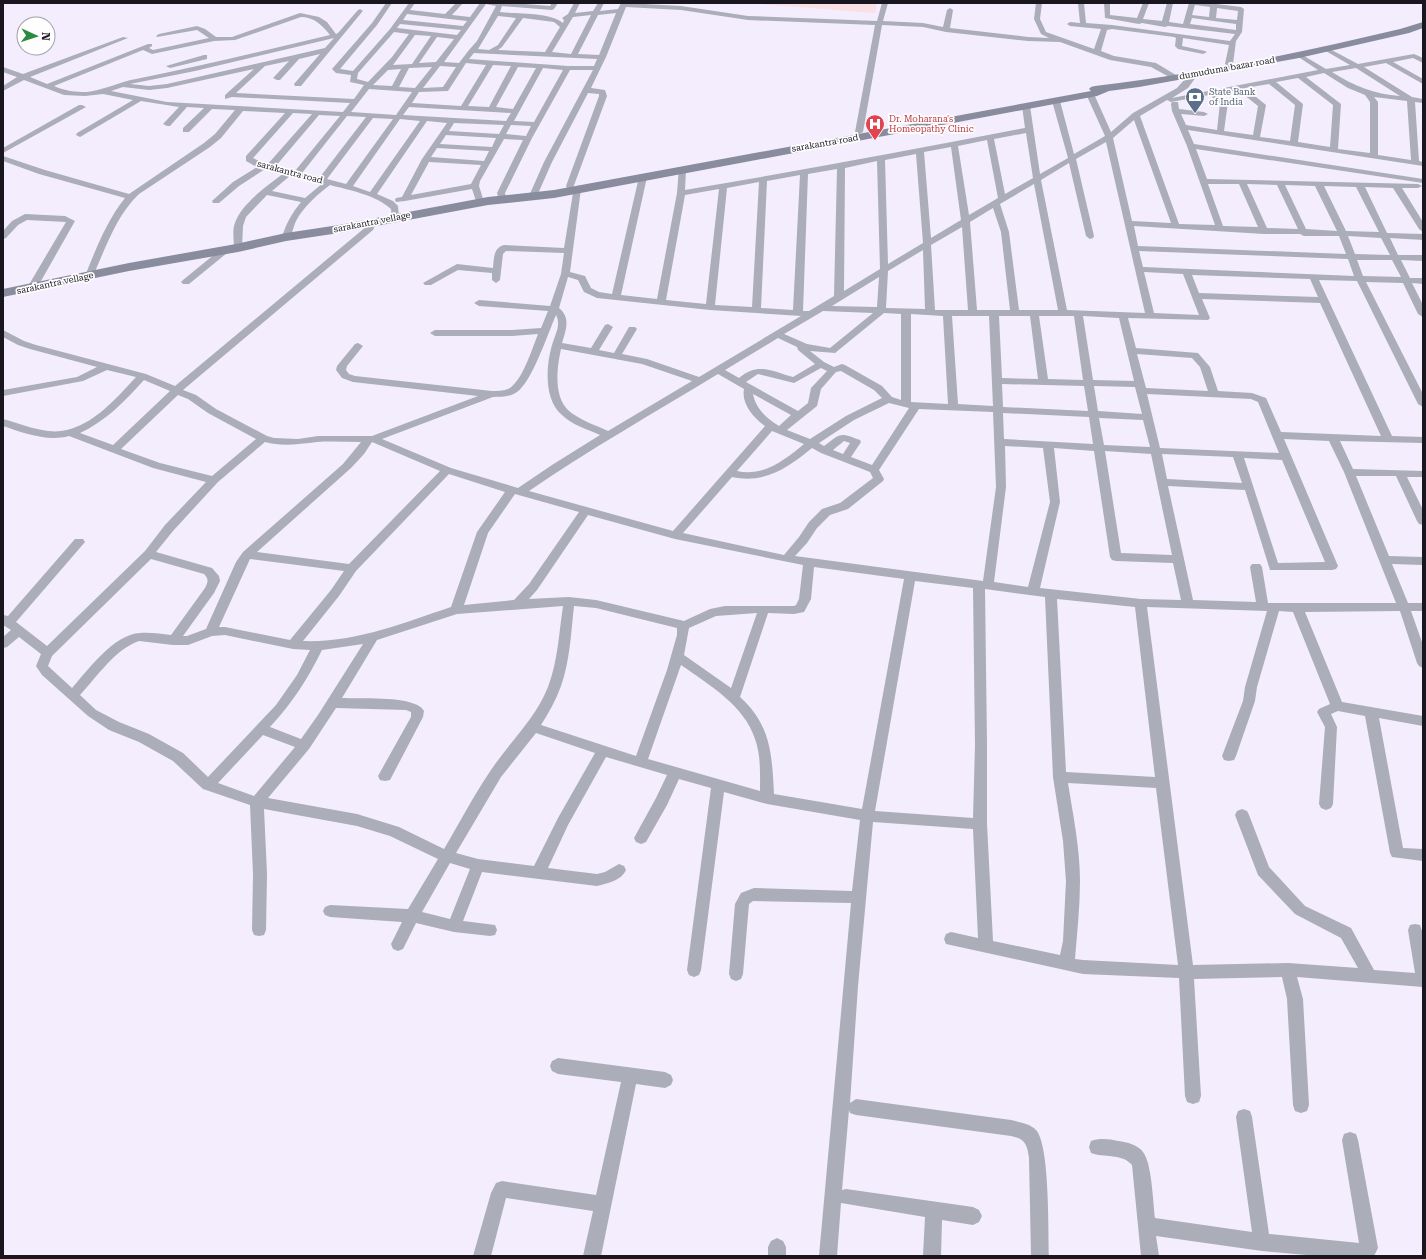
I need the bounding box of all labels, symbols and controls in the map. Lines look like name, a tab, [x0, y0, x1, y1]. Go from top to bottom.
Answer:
north arrow	[16, 16, 56, 56]
text: N	[39, 32, 52, 42]
street label: dumuduma bazar road	[1178, 55, 1276, 81]
bank icon: State Bank of India	[1184, 86, 1206, 114]
place label: State Bank of India	[1209, 87, 1256, 107]
hospital icon: Dr. Moharana's Homeopathy Clinic	[864, 113, 886, 141]
place label: Dr. Moharana's Homeopathy Clinic	[889, 114, 974, 134]
street label: sarakantra road	[791, 132, 859, 154]
street label: sarakantra road	[256, 158, 324, 186]
street label: sarakantra vellage	[333, 210, 411, 234]
street label: sarakantra vellage	[16, 270, 94, 296]

